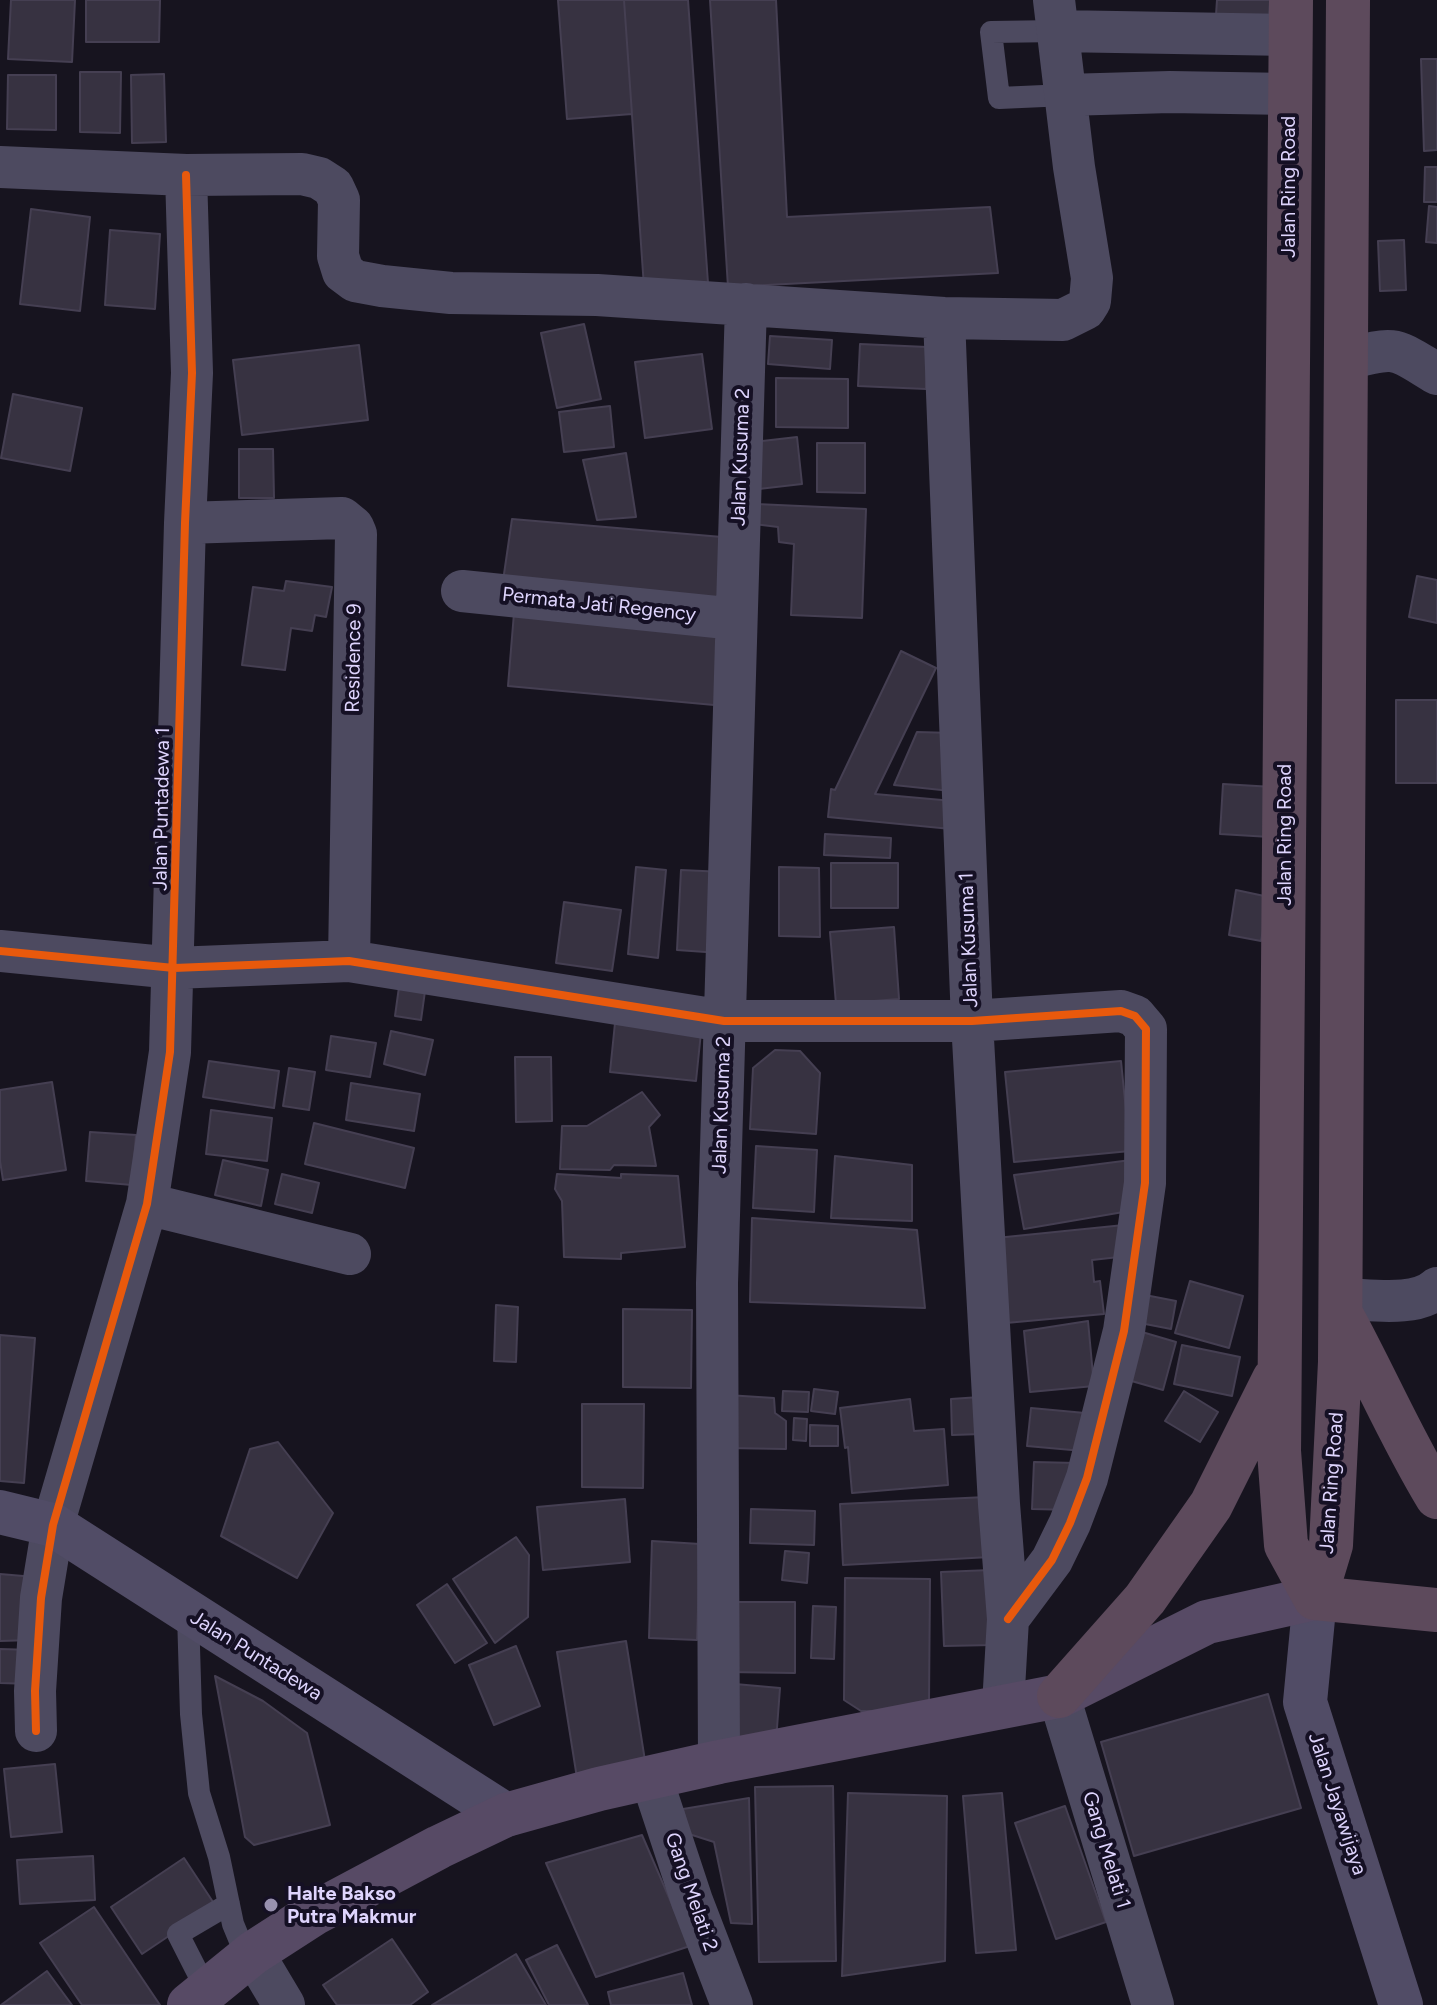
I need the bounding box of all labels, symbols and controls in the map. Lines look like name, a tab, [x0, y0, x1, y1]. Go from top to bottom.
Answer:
street label: Jalan Ring Road	[1277, 116, 1301, 258]
street label: Jalan Kusuma 2	[727, 387, 755, 527]
street label: Permata Jati Regency	[501, 583, 697, 627]
street label: Residence 9	[341, 603, 367, 713]
street label: Jalan Puntadewa 1	[149, 727, 175, 891]
street label: Jalan Ring Road	[1273, 764, 1297, 906]
street label: Jalan Kusuma 1	[955, 872, 983, 1008]
street label: Jalan Kusuma 2	[708, 1035, 736, 1175]
street label: Jalan Ring Road	[1315, 1411, 1349, 1555]
street label: Jalan Puntadewa	[186, 1606, 326, 1706]
street label: Jalan Jayawijaya	[1303, 1730, 1371, 1878]
street label: Gang Melati 1	[1077, 1789, 1135, 1911]
street label: Gang Melati 2	[659, 1829, 723, 1955]
place label: Halte Bakso Putra Makmur	[287, 1882, 416, 1929]
marker: Halte Bakso Putra Makmur	[262, 1896, 280, 1914]

